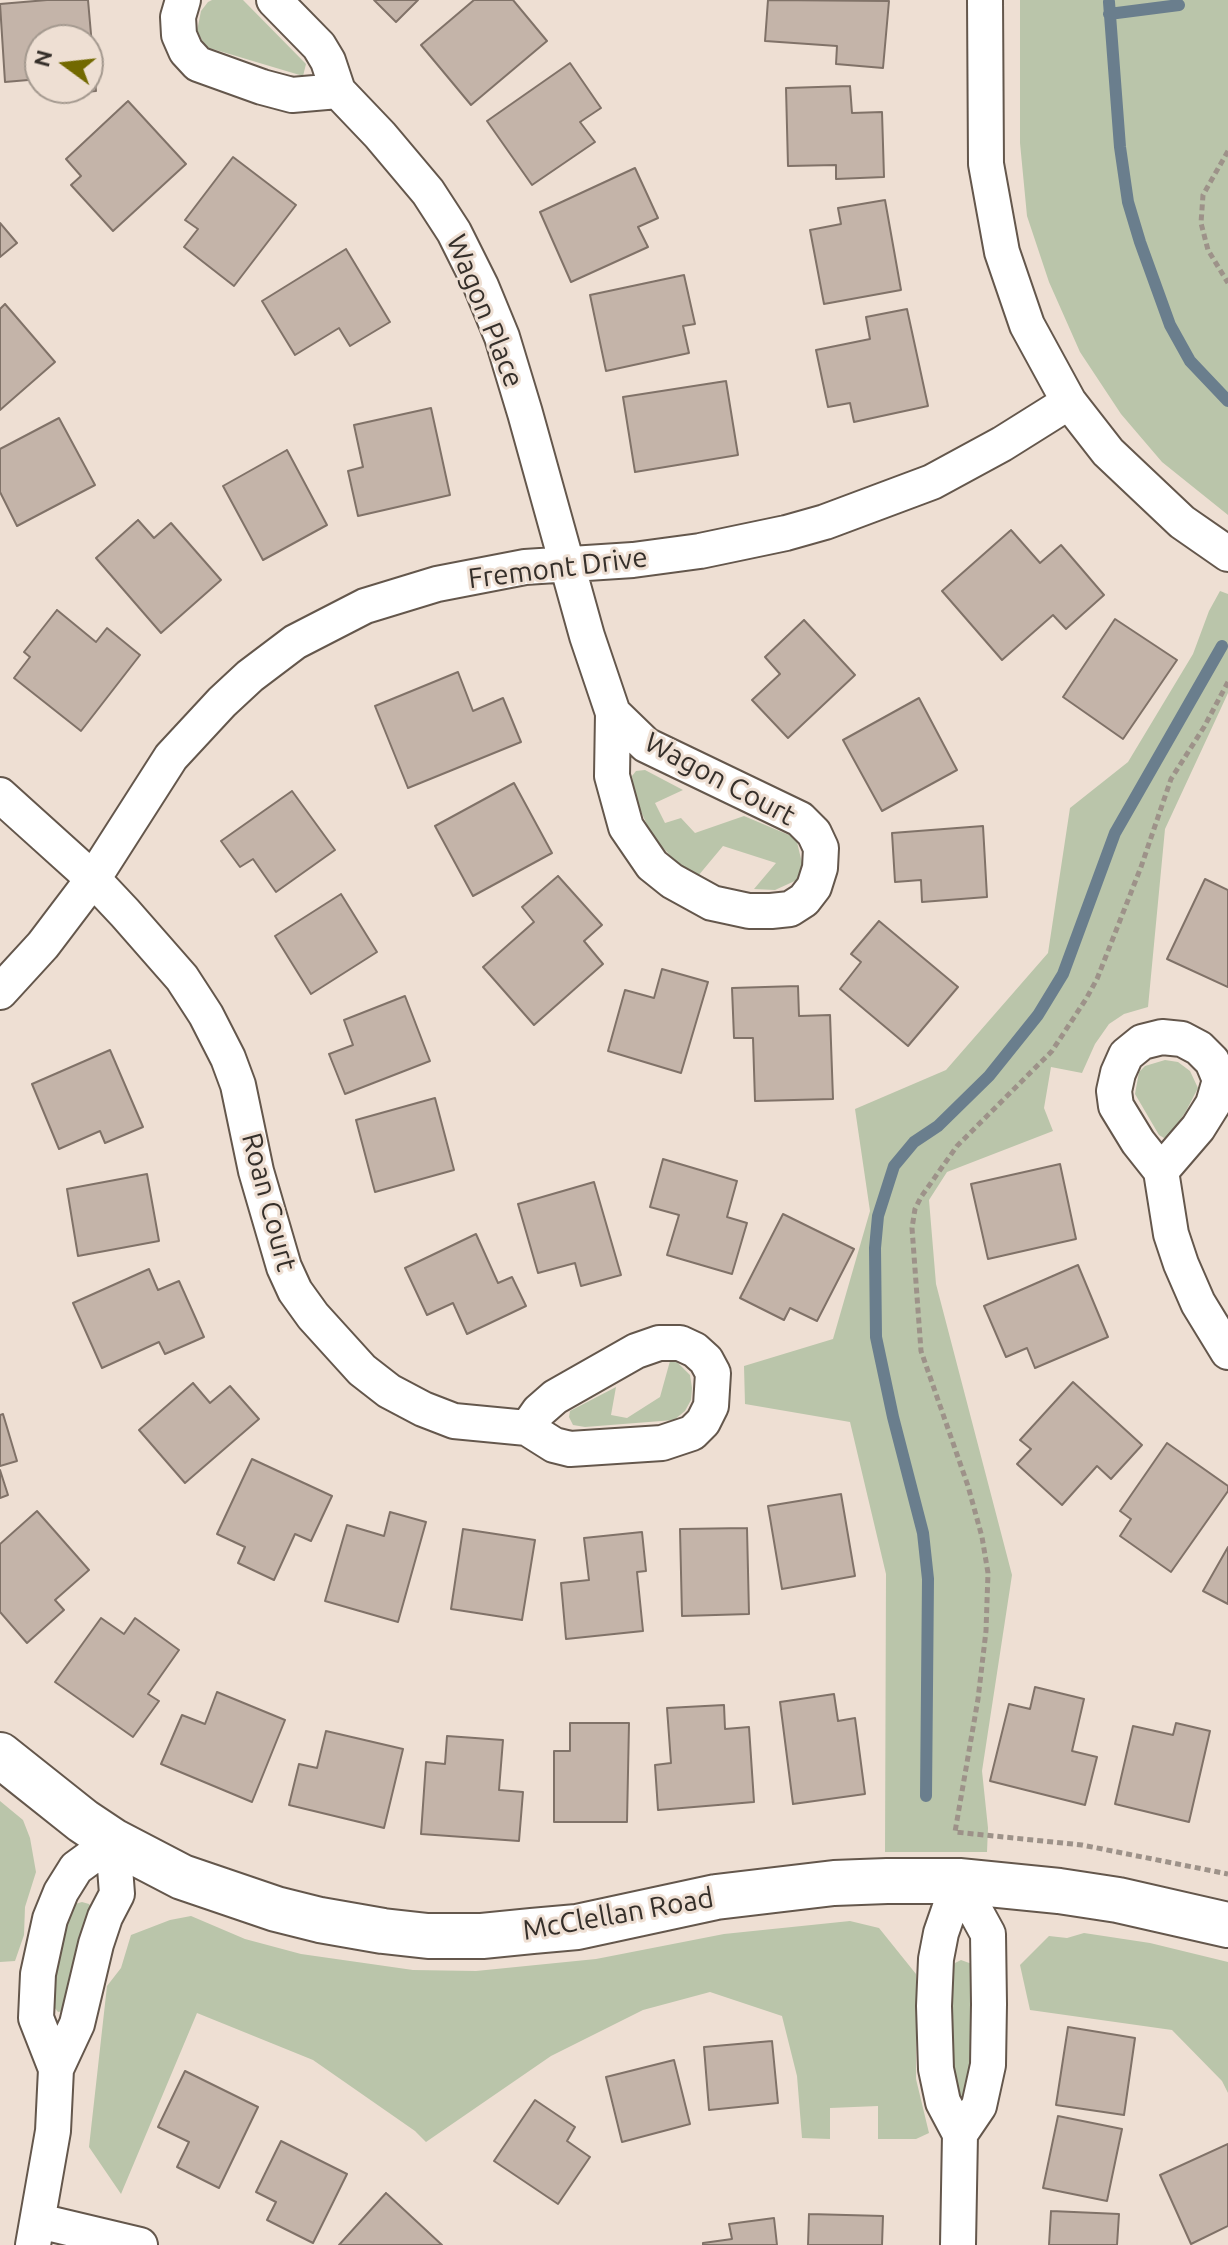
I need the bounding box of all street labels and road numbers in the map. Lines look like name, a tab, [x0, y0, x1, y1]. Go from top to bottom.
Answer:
street label: Wagon Place	[439, 230, 531, 392]
street label: Fremont Drive	[466, 540, 650, 596]
street label: Wagon Court	[639, 725, 801, 833]
street label: Roan Court	[234, 1129, 304, 1275]
street label: McClellan Road	[520, 1881, 716, 1947]

